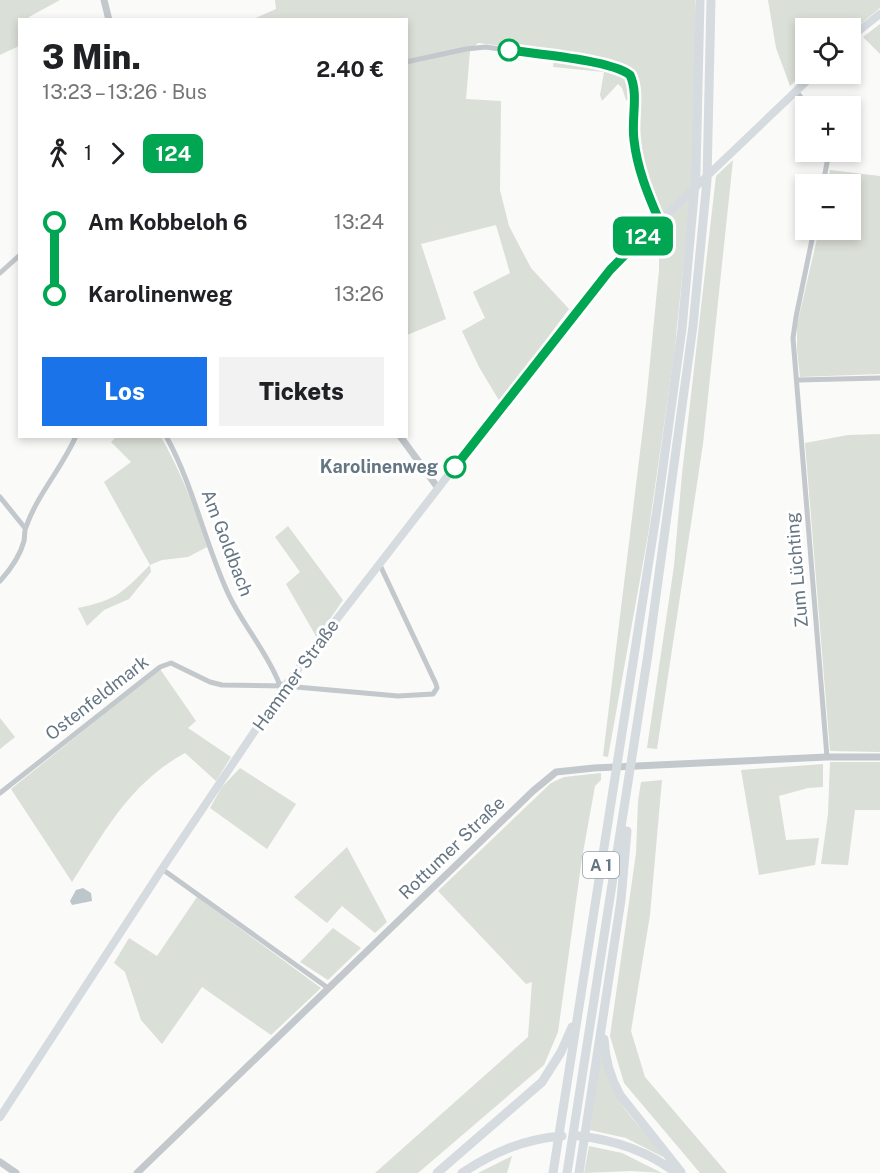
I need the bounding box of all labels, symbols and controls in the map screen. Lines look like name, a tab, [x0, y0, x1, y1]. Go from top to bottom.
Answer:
map controls	[795, 18, 861, 240]
button: locate	[795, 18, 861, 84]
text: 3 Min.	[42, 38, 141, 76]
unlabelled marker	[498, 39, 520, 61]
text: 2.40 €	[316, 56, 384, 82]
text: 13:23 – 13:26 · Bus	[42, 80, 207, 104]
button: +	[795, 96, 861, 162]
icon: walk	[42, 137, 75, 170]
icon: forward	[101, 137, 134, 170]
text: 1	[84, 141, 92, 165]
text: 124	[155, 141, 191, 166]
button: −	[795, 174, 861, 240]
text: Am Kobbeloh 6	[88, 209, 248, 235]
text: 13:24	[334, 210, 384, 234]
line badge: 124	[608, 216, 678, 256]
text: 124	[625, 224, 661, 249]
text: Karolinenweg	[88, 281, 232, 307]
text: 13:26	[334, 282, 384, 306]
button: Los	[42, 357, 207, 426]
button: Tickets	[219, 357, 384, 426]
place label: Karolinenweg	[320, 456, 438, 477]
marker: Karolinenweg	[444, 456, 466, 478]
street label: Am Goldbach	[197, 487, 257, 599]
street label: Zum Lüchting	[781, 512, 812, 629]
street label: Hammer Straße	[248, 615, 343, 735]
street label: Ostenfeldmark	[41, 651, 152, 744]
street label: Rottumer Straße	[395, 792, 509, 903]
road number: A 1	[583, 852, 619, 878]

